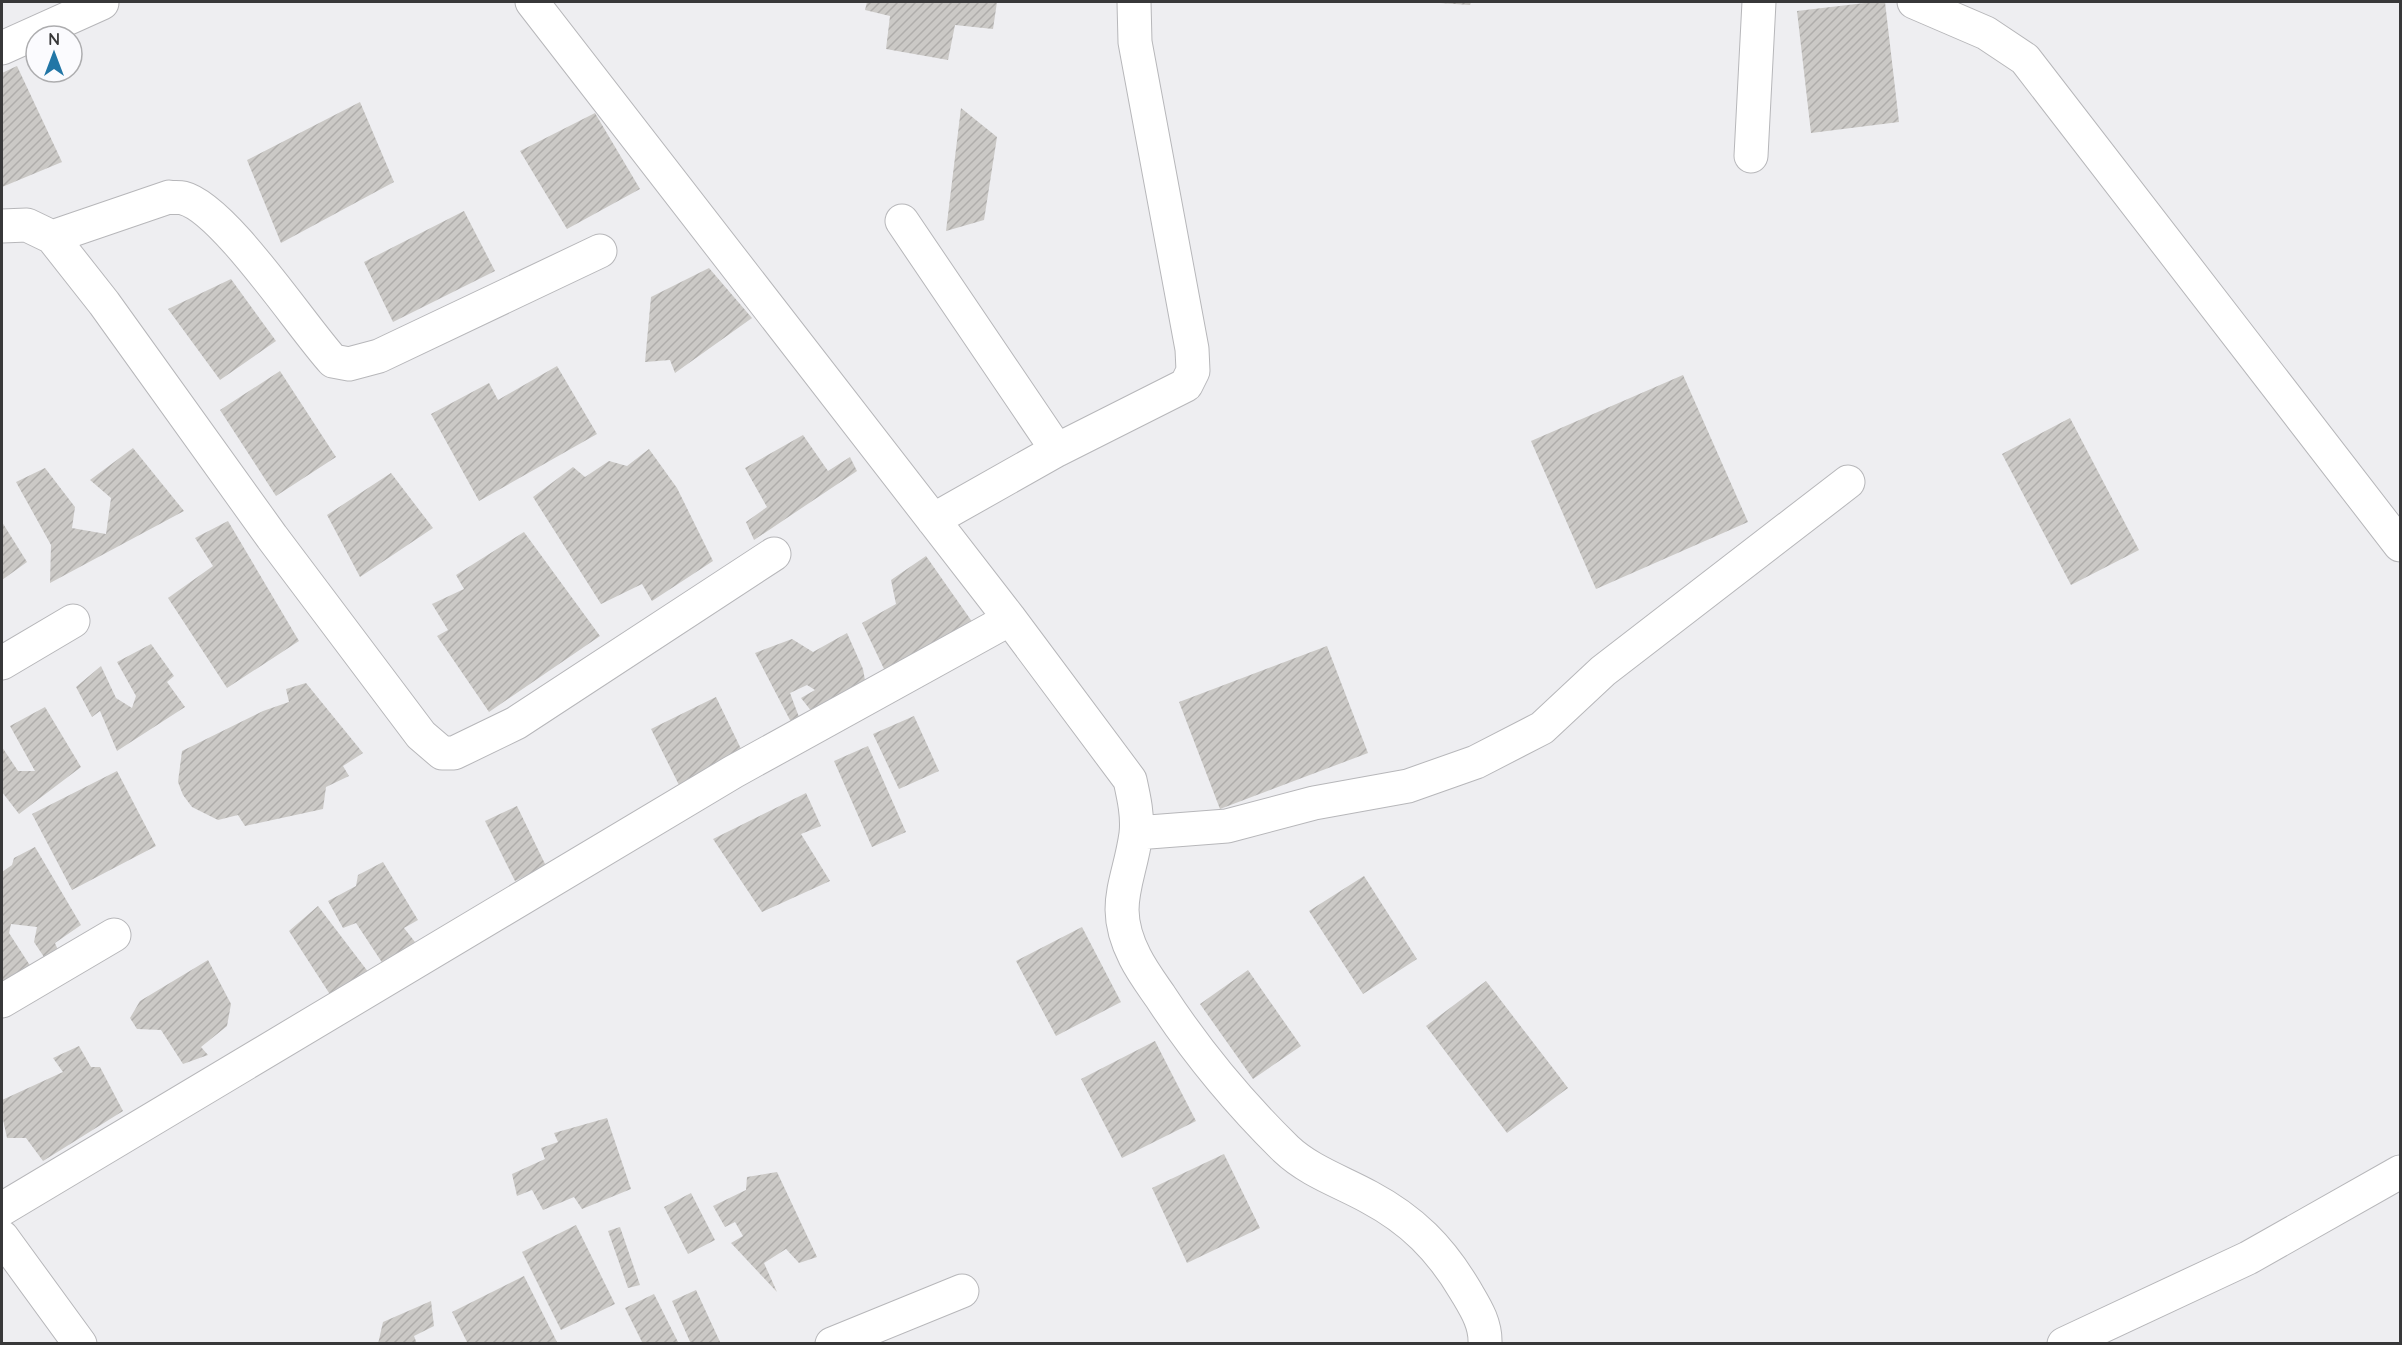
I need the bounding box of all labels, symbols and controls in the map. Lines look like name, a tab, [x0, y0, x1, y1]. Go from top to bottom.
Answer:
north arrow	[24, 24, 84, 84]
text: N	[48, 29, 60, 49]

